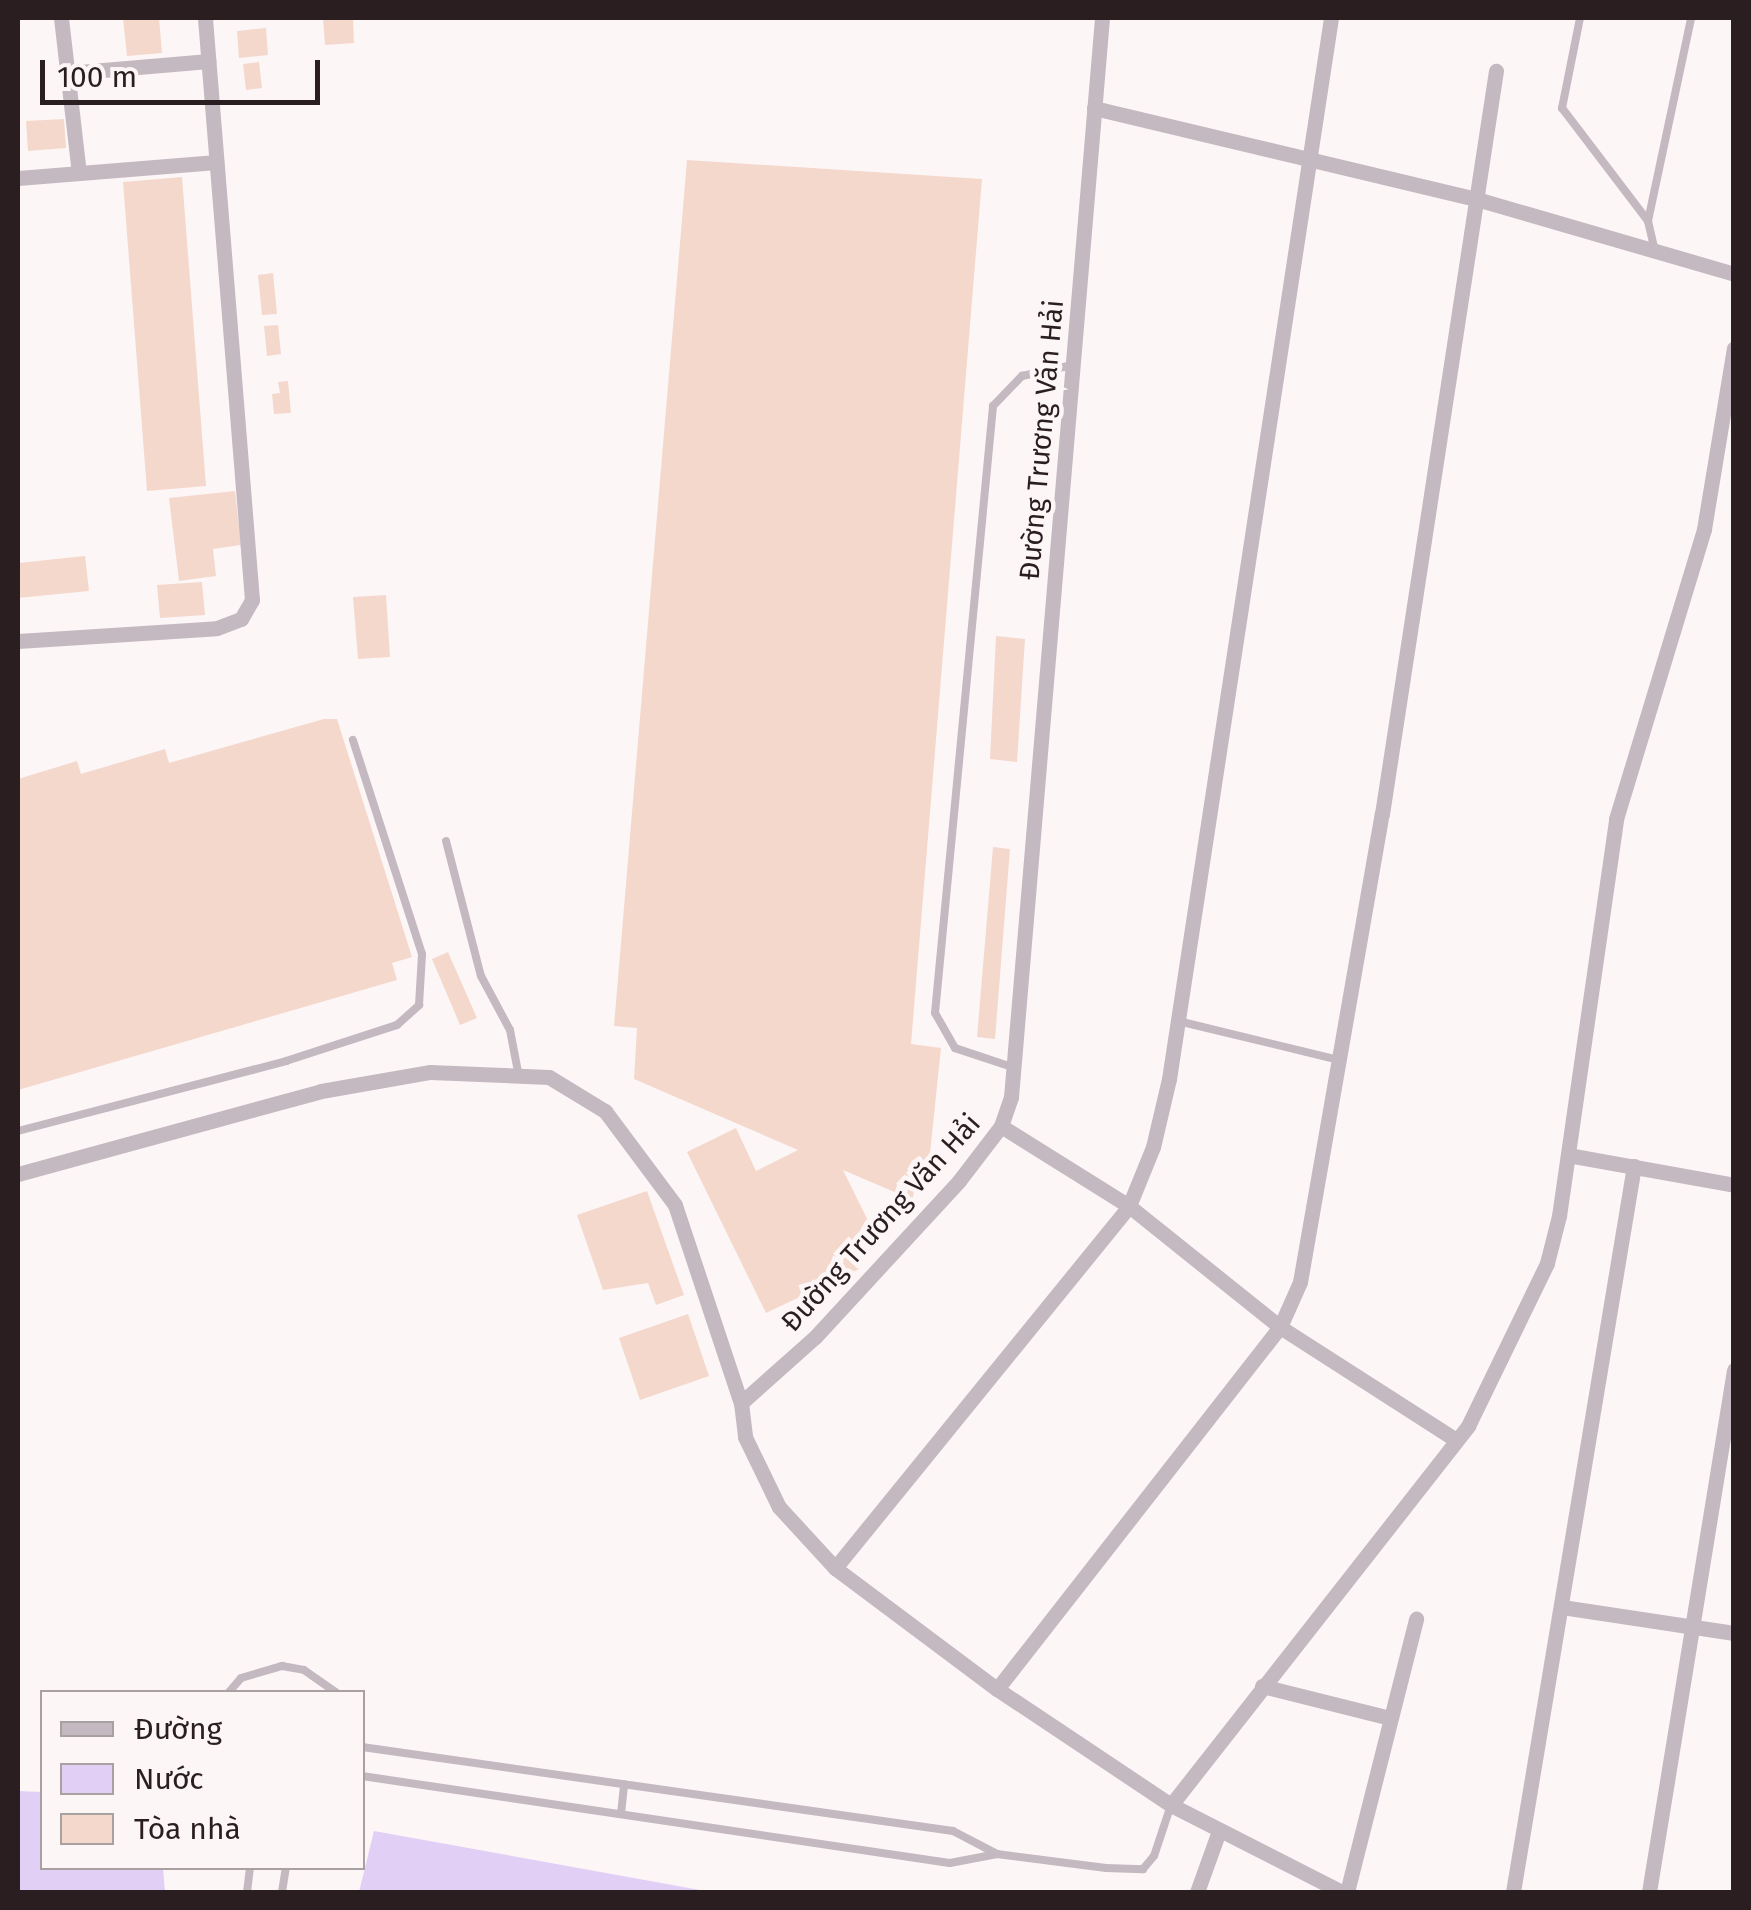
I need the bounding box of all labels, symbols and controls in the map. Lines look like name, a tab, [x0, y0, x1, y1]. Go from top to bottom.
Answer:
scale bar	[45, 40, 325, 102]
text: 100 m	[57, 59, 137, 95]
street label: Đường Trương Văn Hải	[1013, 299, 1071, 581]
street label: Đường Trương Văn Hải	[774, 1107, 988, 1339]
legend	[40, 1690, 365, 1870]
text: Đường	[134, 1711, 222, 1747]
text: Nước	[134, 1761, 204, 1797]
text: Tòa nhà	[134, 1811, 241, 1847]

